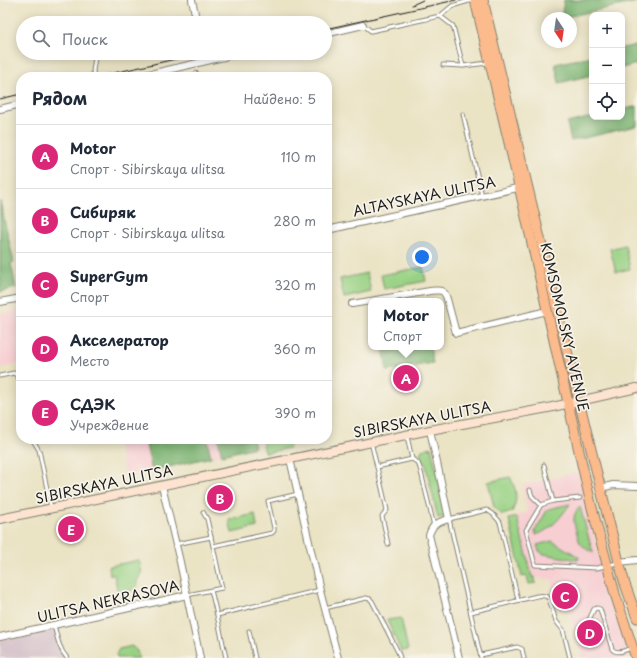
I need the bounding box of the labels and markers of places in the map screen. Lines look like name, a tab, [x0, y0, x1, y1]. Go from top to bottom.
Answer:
pin: A	[393, 363, 419, 393]
pin: B	[207, 483, 233, 513]
pin: E	[58, 514, 84, 544]
pin: C	[552, 581, 578, 611]
pin: D	[577, 618, 603, 648]

